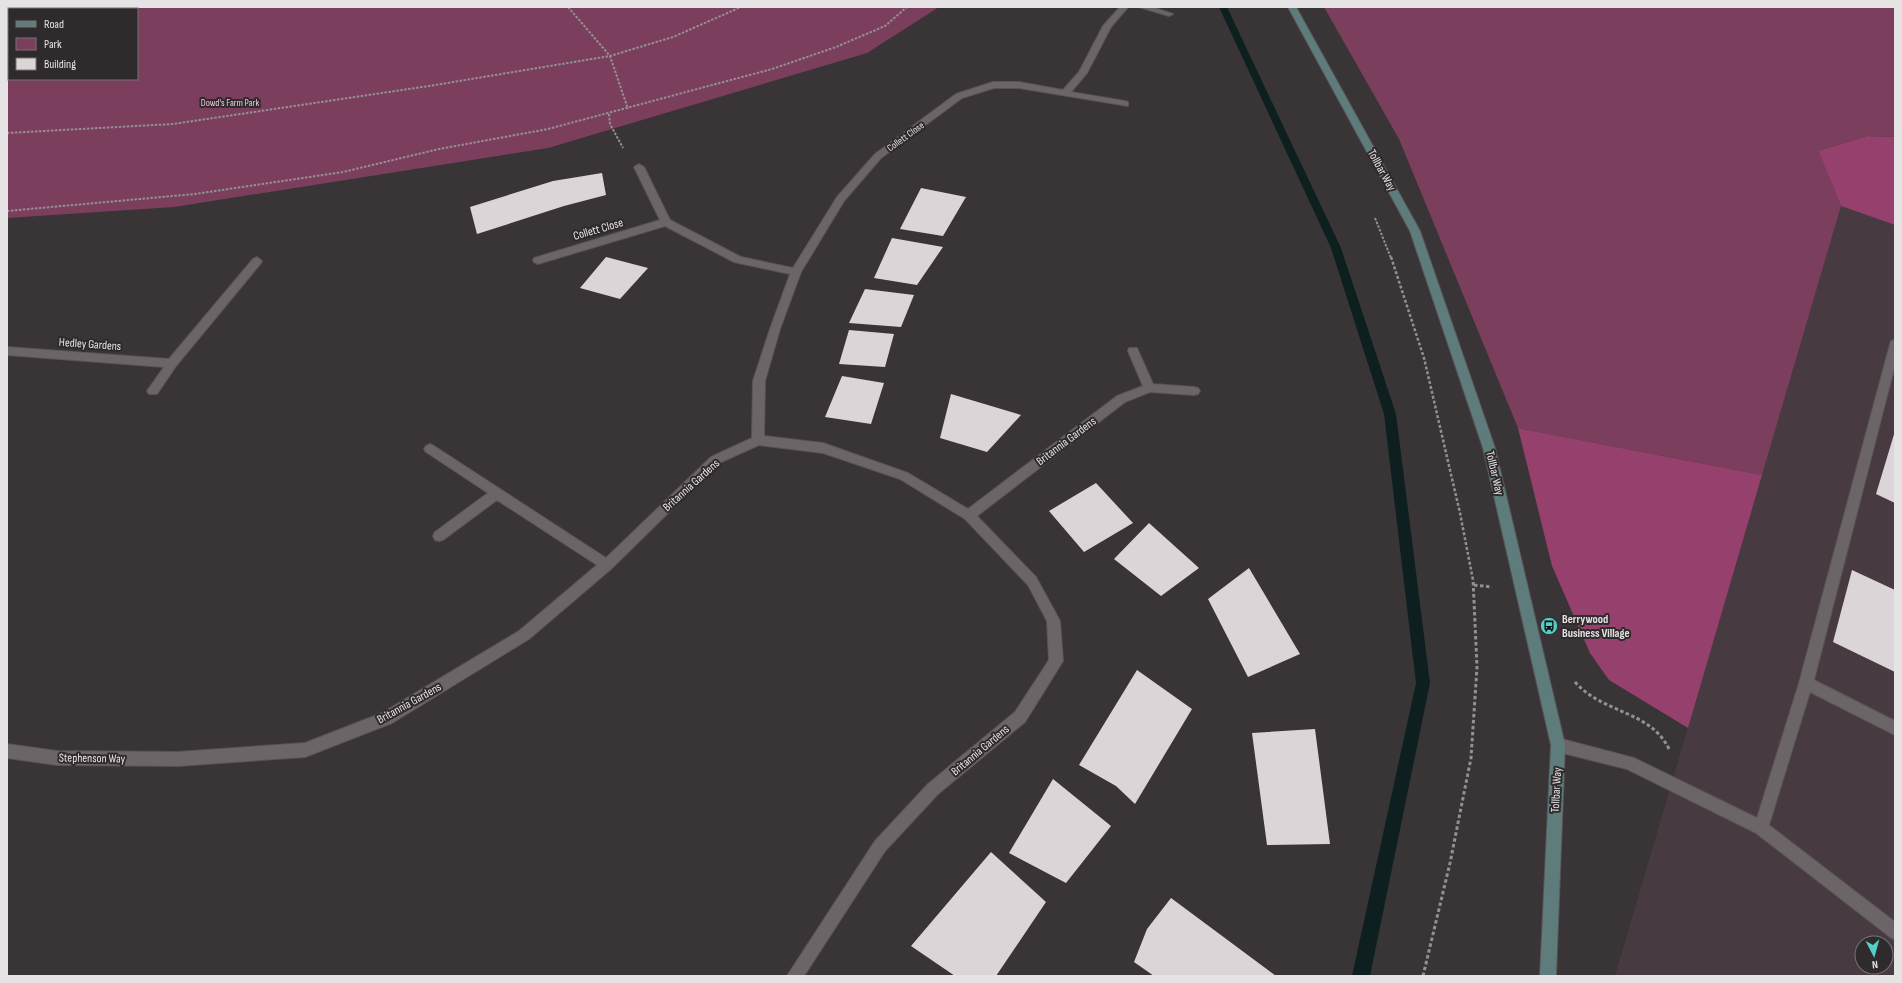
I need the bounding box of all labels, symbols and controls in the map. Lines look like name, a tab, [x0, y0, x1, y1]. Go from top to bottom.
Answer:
legend	[8, 8, 138, 80]
text: Road	[44, 17, 64, 32]
text: Park	[44, 37, 62, 52]
text: Building	[44, 57, 76, 72]
park label: Dowd's Farm Park	[201, 97, 259, 109]
street label: Collett Close	[885, 119, 926, 154]
street label: Tollbar Way	[1364, 147, 1399, 194]
street label: Collett Close	[571, 215, 625, 244]
street label: Hedley Gardens	[58, 335, 122, 354]
street label: Britannia Gardens	[1033, 414, 1099, 469]
street label: Tollbar Way	[1482, 449, 1507, 497]
street label: Britannia Gardens	[660, 456, 723, 515]
place label: Berrywood Business Village	[1562, 612, 1630, 641]
bus stop icon: Berrywood Business Village	[1539, 616, 1559, 636]
street label: Britannia Gardens	[374, 680, 444, 727]
street label: Britannia Gardens	[948, 722, 1012, 779]
street label: Stephenson Way	[59, 750, 126, 767]
street label: Tollbar Way	[1548, 767, 1565, 813]
north arrow	[1854, 935, 1894, 975]
text: N	[1871, 958, 1879, 971]

